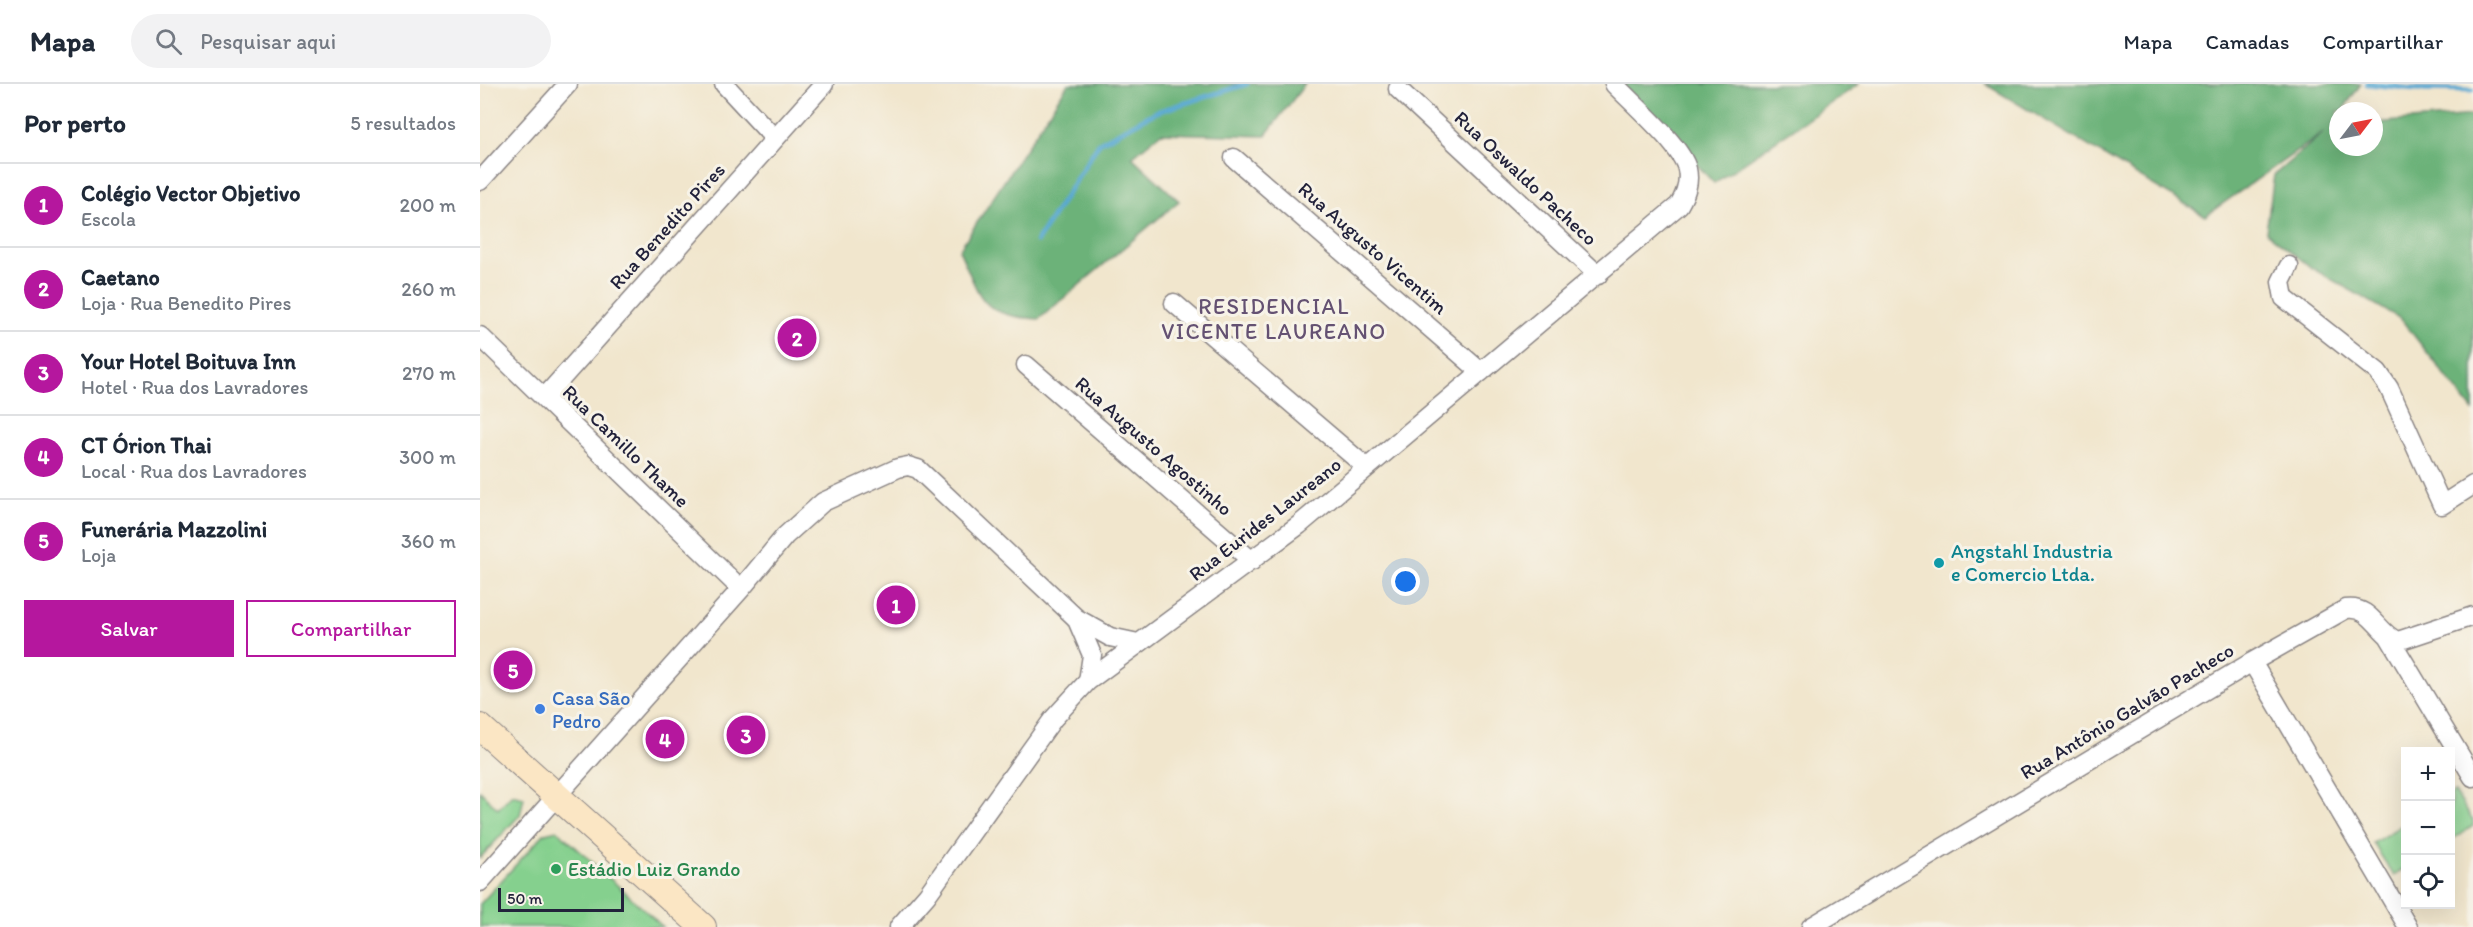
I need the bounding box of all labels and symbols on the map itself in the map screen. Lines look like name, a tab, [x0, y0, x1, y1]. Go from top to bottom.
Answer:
north arrow	[2329, 102, 2383, 156]
street label: Rua Oswaldo Pacheco	[1450, 106, 1602, 250]
street label: Rua Benedito Pires	[604, 158, 730, 294]
street label: Rua Augusto Vicentim	[1294, 177, 1453, 319]
district label: RESIDENCIAL VICENTE LAUREANO	[1161, 293, 1387, 345]
pin: 2	[778, 316, 816, 360]
street label: Rua Augusto Agostinho	[1071, 371, 1237, 521]
street label: Rua Camillo Thame	[558, 379, 694, 513]
street label: Rua Eurides Laureano	[1184, 452, 1346, 586]
place label: Angstahl Industria e Comercio Ltda.	[1951, 539, 2113, 586]
marker: Angstahl Industria e Comercio Ltda.	[1932, 556, 1946, 570]
your location	[1391, 567, 1420, 596]
pin: 1	[876, 582, 916, 628]
street label: Rua Antônio Galvão Pacheco	[2016, 638, 2238, 784]
pin: 5	[494, 648, 532, 692]
place label: Casa São Pedro	[552, 686, 630, 733]
marker: Casa São Pedro	[533, 702, 547, 716]
pin: 3	[726, 712, 766, 758]
pin: 4	[646, 716, 684, 762]
place label: Estádio Luiz Grando	[568, 857, 740, 881]
marker: Estádio Luiz Grando	[549, 862, 563, 876]
scale bar	[498, 885, 624, 912]

